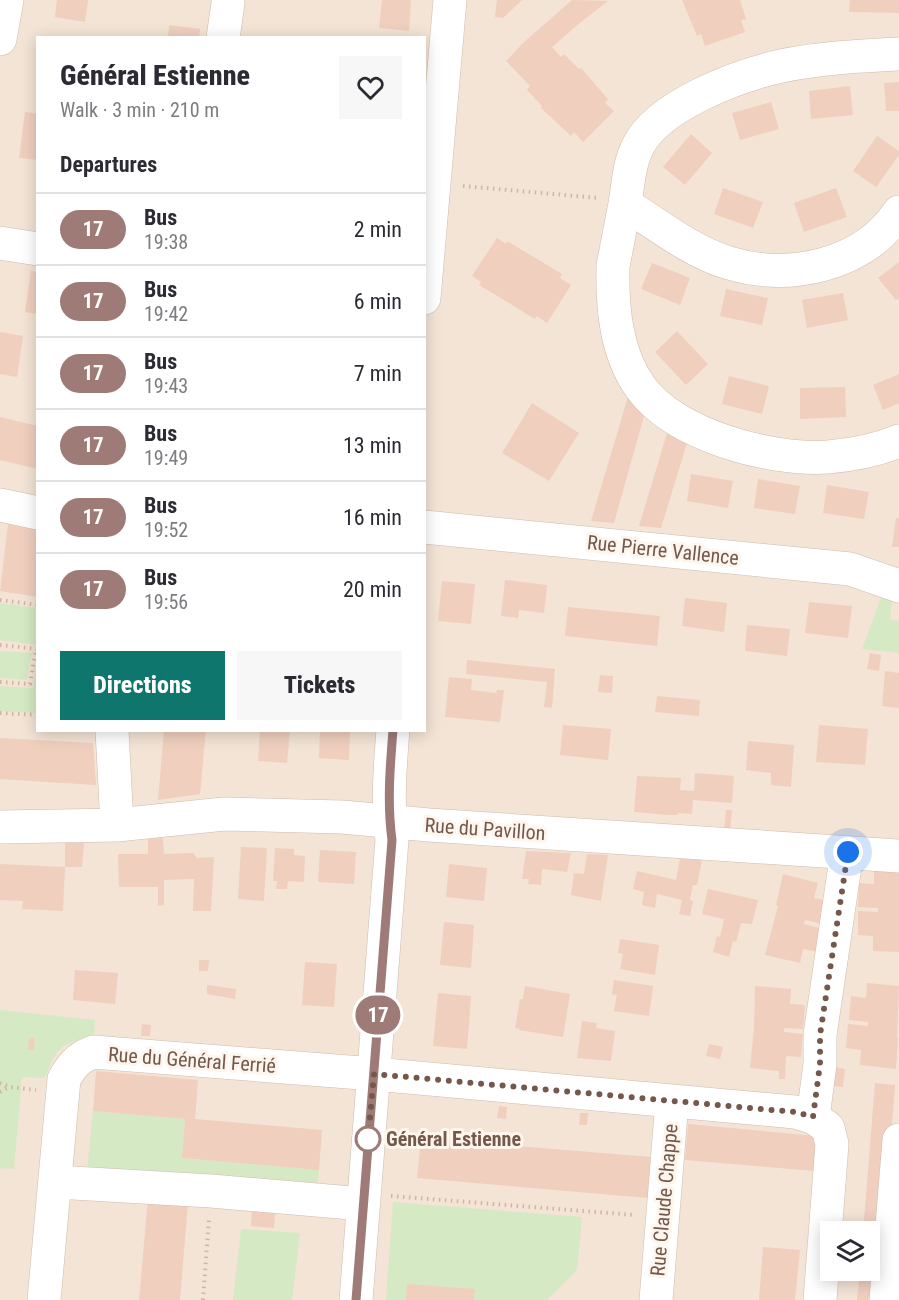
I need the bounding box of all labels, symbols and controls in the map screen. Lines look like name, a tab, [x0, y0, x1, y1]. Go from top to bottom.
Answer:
button: heart	[339, 56, 402, 119]
text: Général Estienne	[60, 59, 250, 92]
text: Walk · 3 min · 210 m	[60, 98, 219, 122]
text: Departures	[60, 152, 157, 177]
text: Bus	[144, 205, 177, 230]
text: 17	[82, 217, 104, 241]
text: 2 min	[354, 217, 402, 242]
text: 19:38	[144, 230, 188, 254]
text: Bus	[144, 277, 177, 302]
text: 17	[82, 289, 104, 313]
text: 6 min	[354, 289, 402, 314]
text: 19:42	[144, 302, 188, 326]
text: Bus	[144, 349, 177, 374]
text: 17	[82, 361, 104, 385]
text: 7 min	[354, 361, 402, 386]
text: 19:43	[144, 374, 188, 398]
text: Bus	[144, 421, 177, 446]
text: 17	[82, 433, 104, 457]
text: 13 min	[343, 433, 402, 458]
text: 19:49	[144, 446, 188, 470]
text: Bus	[144, 493, 177, 518]
text: 17	[82, 505, 104, 529]
text: 16 min	[343, 505, 402, 530]
text: 19:52	[144, 518, 188, 542]
street label: Rue Pierre Vallence	[586, 530, 740, 570]
text: Bus	[144, 565, 177, 590]
text: 17	[82, 577, 104, 601]
text: 20 min	[343, 577, 402, 602]
text: 19:56	[144, 590, 188, 614]
button: Directions	[60, 651, 225, 720]
button: Tickets	[237, 651, 402, 720]
street label: Rue du Pavillon	[424, 813, 546, 845]
your location	[833, 837, 863, 867]
line badge: 17	[351, 996, 405, 1034]
text: 17	[367, 1003, 389, 1027]
street label: Rue du Général Ferrié	[107, 1042, 277, 1078]
street label: Rue Claude Chappe	[645, 1123, 683, 1277]
marker: Général Estienne	[355, 1126, 381, 1152]
place label: Général Estienne	[386, 1127, 521, 1151]
map controls	[820, 1221, 880, 1281]
button: layers	[820, 1221, 880, 1281]

